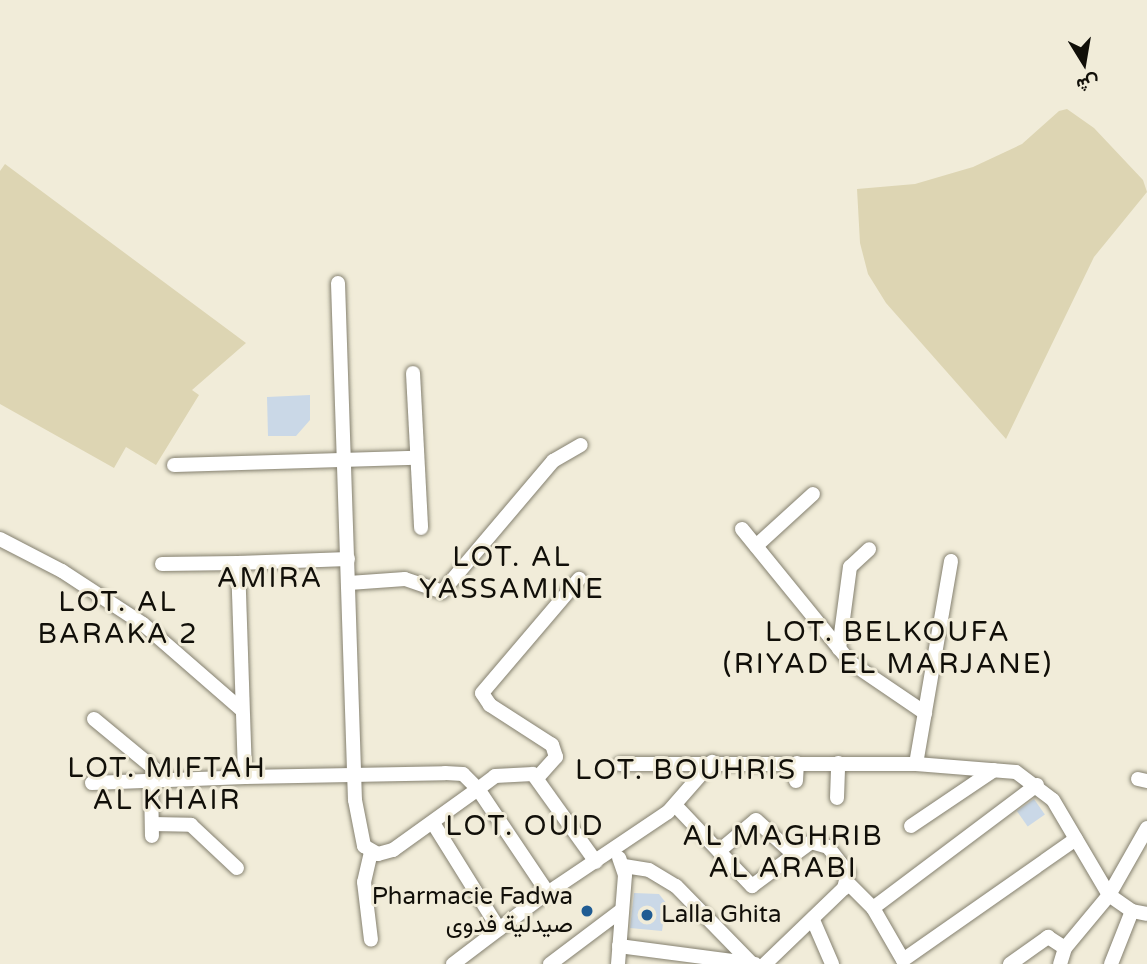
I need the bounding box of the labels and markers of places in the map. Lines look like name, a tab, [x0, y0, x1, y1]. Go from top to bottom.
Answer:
place label: Pharmacie Fadwa صيدلية فدوى	[372, 883, 573, 939]
place label: Lalla Ghita	[661, 901, 781, 929]
marker: Pharmacie Fadwa صيدلية فدوى	[579, 903, 595, 919]
marker: Lalla Ghita	[639, 907, 655, 923]

